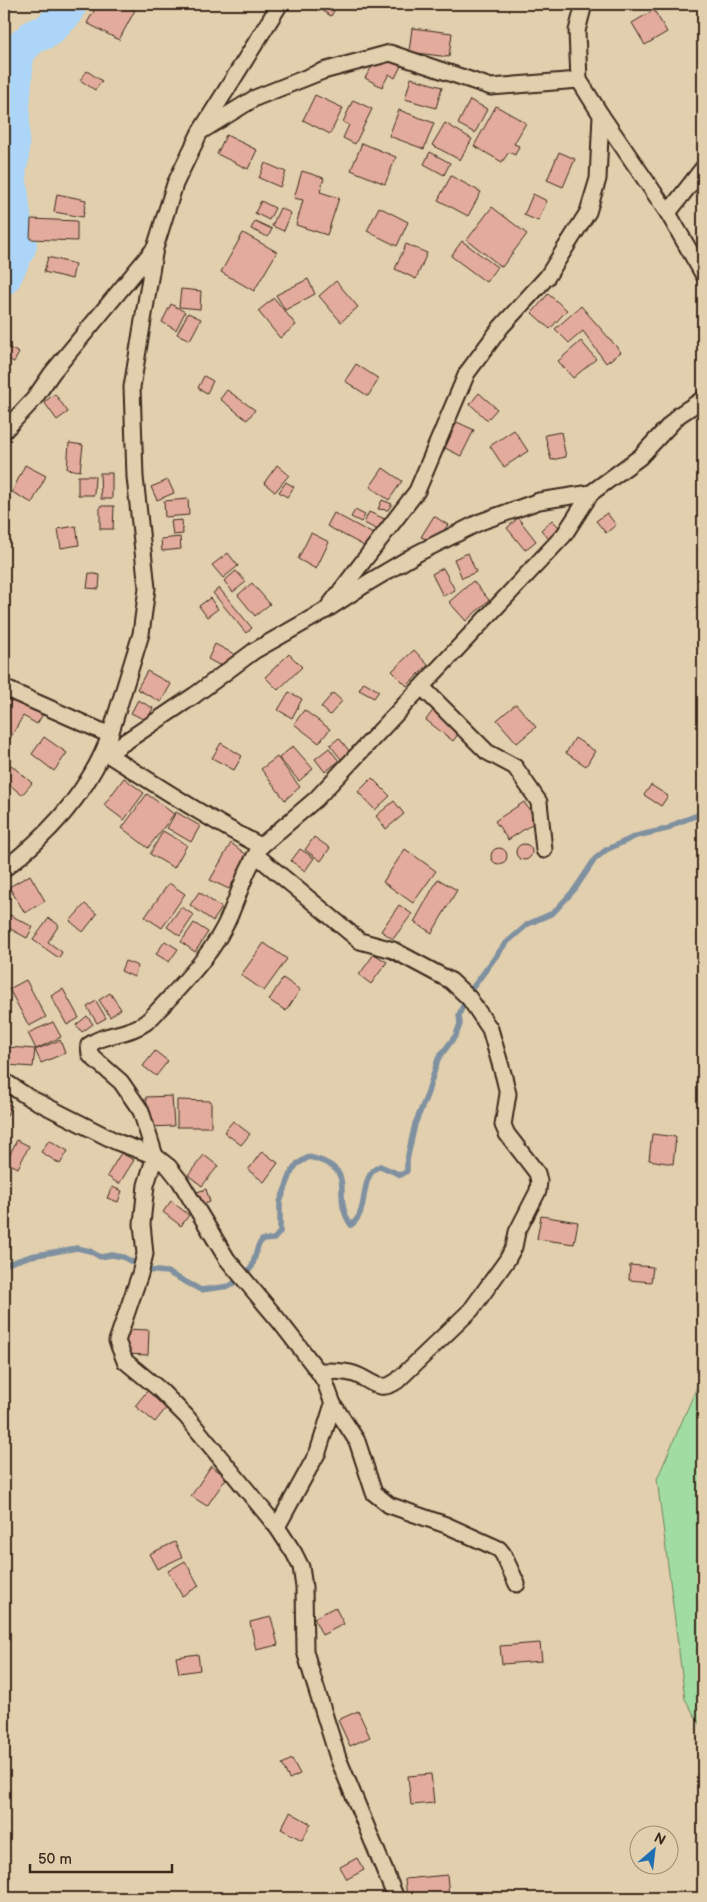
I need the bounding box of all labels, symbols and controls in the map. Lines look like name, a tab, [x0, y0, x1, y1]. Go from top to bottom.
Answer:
north arrow	[630, 1824, 680, 1874]
text: N	[651, 1829, 669, 1849]
scale bar	[30, 1842, 172, 1874]
text: 50 m	[38, 1850, 72, 1869]

